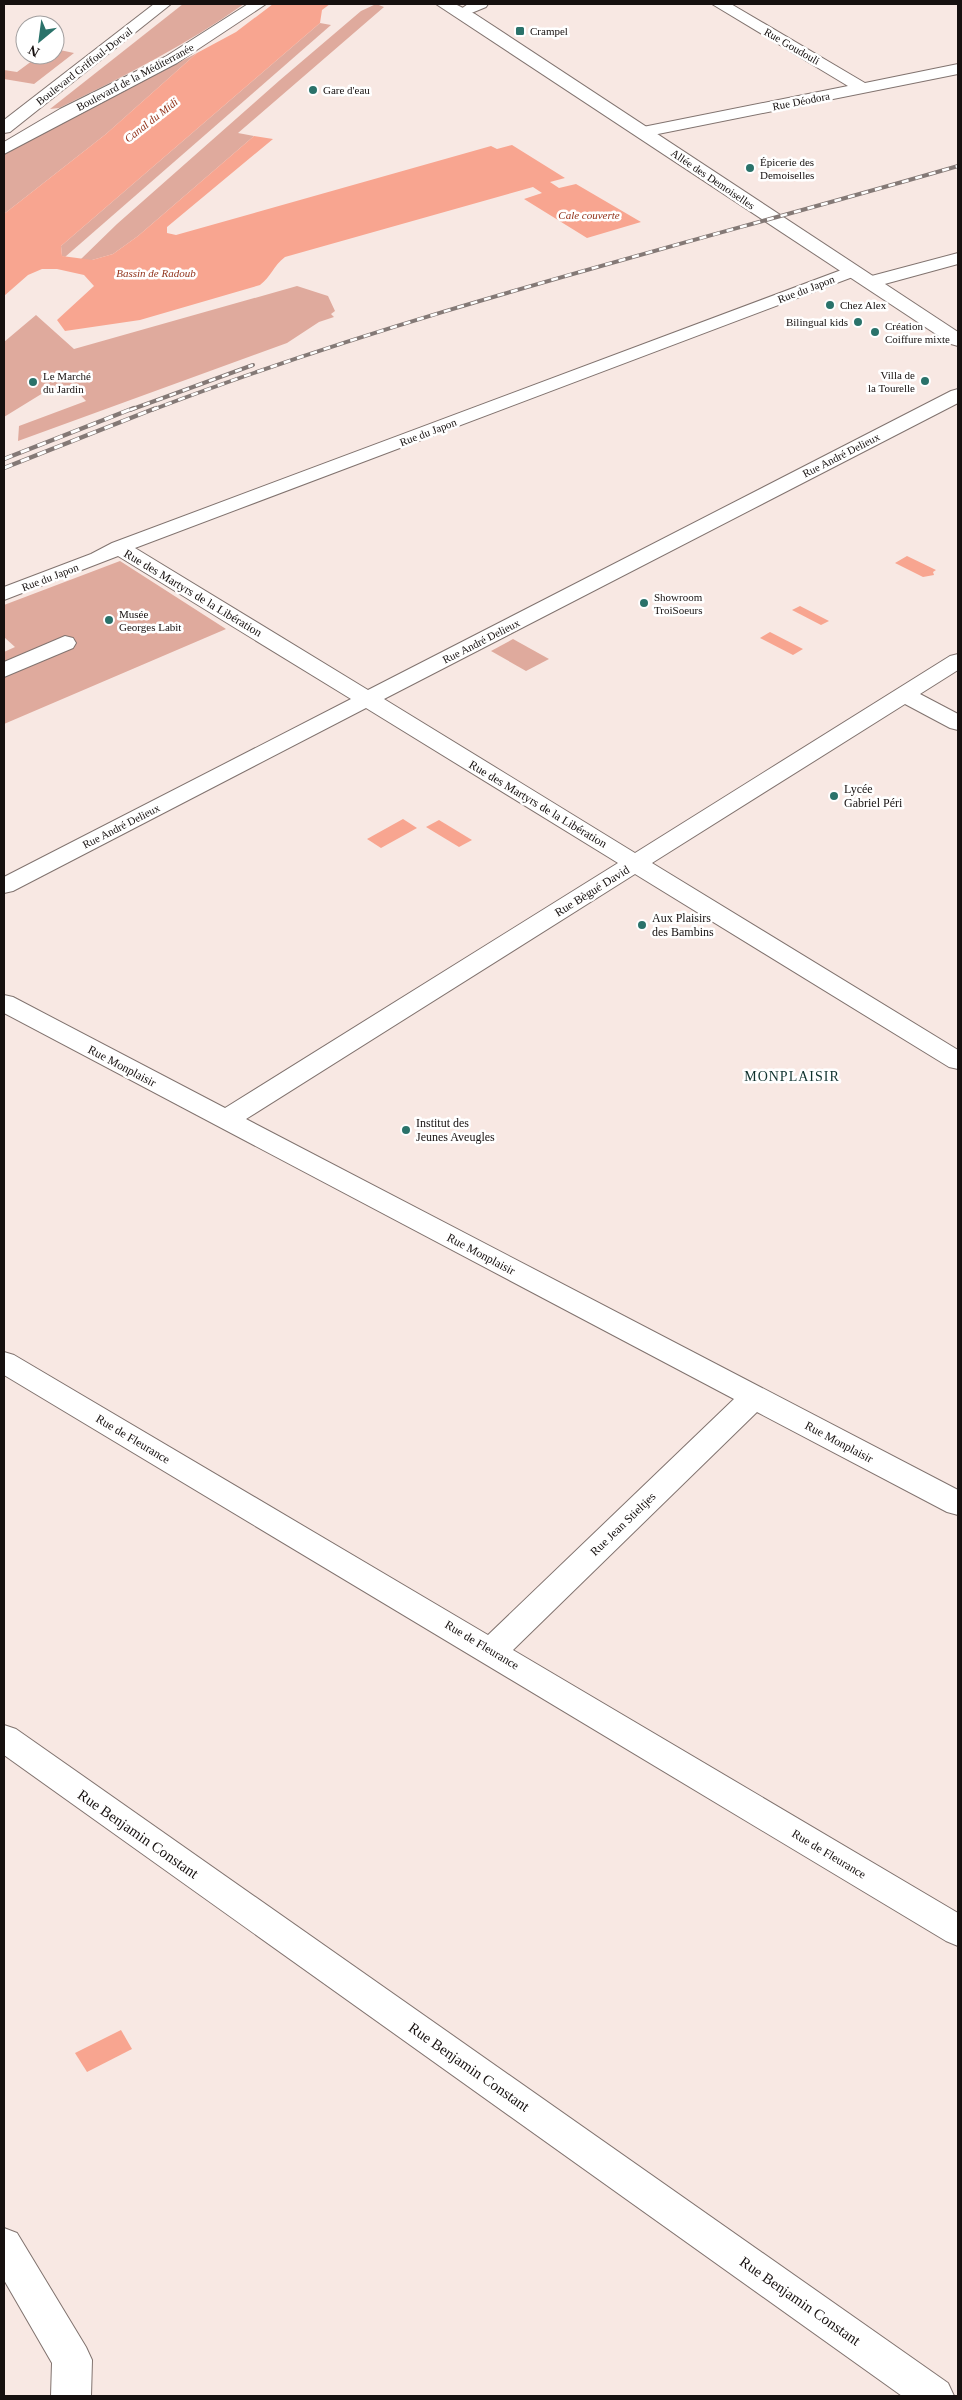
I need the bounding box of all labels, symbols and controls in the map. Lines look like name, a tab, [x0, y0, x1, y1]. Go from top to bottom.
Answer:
north arrow	[15, 15, 65, 65]
street label: Boulevard Griffoul-Dorval	[34, 25, 134, 107]
marker: Crampel	[514, 25, 526, 37]
place label: Crampel	[530, 25, 568, 37]
street label: Rue Goudouli	[762, 25, 822, 67]
street label: Boulevard de la Méditerranée	[74, 41, 196, 113]
text: N	[26, 42, 42, 60]
marker: Gare d'eau	[307, 84, 319, 96]
place label: Gare d'eau	[323, 84, 370, 96]
street label: Rue Déodora	[771, 90, 831, 112]
water label: Canal du Midi	[122, 96, 180, 144]
street label: Allée des Demoiselles	[669, 147, 757, 211]
place label: Épicerie des Demoiselles	[760, 156, 814, 181]
marker: Épicerie des Demoiselles	[744, 162, 756, 174]
water label: Cale couverte	[558, 209, 620, 221]
water label: Bassin de Radoub	[116, 267, 196, 279]
street label: Rue du Japon	[776, 272, 837, 305]
marker: Chez Alex	[824, 299, 836, 311]
place label: Chez Alex	[840, 299, 887, 311]
place label: Bilingual kids	[786, 316, 848, 328]
marker: Bilingual kids	[852, 316, 864, 328]
place label: Création Coiffure mixte	[885, 320, 950, 345]
marker: Création Coiffure mixte	[869, 326, 881, 338]
place label: Villa de la Tourelle	[868, 369, 915, 394]
place label: Le Marché du Jardin	[43, 370, 91, 395]
marker: Villa de la Tourelle	[919, 375, 931, 387]
marker: Le Marché du Jardin	[27, 376, 39, 388]
street label: Rue du Japon	[398, 415, 459, 448]
street label: Rue André Delieux	[800, 430, 882, 480]
street label: Rue des Martyrs de la Libération	[122, 546, 264, 640]
street label: Rue du Japon	[20, 560, 81, 593]
place label: Showroom TroiSoeurs	[654, 591, 703, 616]
marker: Showroom TroiSoeurs	[638, 597, 650, 609]
place label: Musée Georges Labit	[119, 608, 181, 633]
marker: Musée Georges Labit	[103, 614, 115, 626]
street label: Rue André Delieux	[440, 616, 522, 666]
street label: Rue des Martyrs de la Libération	[467, 757, 609, 851]
place label: Lycée Gabriel Péri	[844, 782, 903, 810]
marker: Lycée Gabriel Péri	[828, 790, 840, 802]
street label: Rue André Delieux	[80, 801, 162, 851]
street label: Rue Bègué David	[552, 862, 632, 920]
place label: Aux Plaisirs des Bambins	[652, 911, 714, 939]
marker: Aux Plaisirs des Bambins	[636, 919, 648, 931]
street label: Rue Monplaisir	[86, 1042, 158, 1090]
district label: MONPLAISIR	[744, 1069, 840, 1084]
place label: Institut des Jeunes Aveugles	[416, 1116, 495, 1144]
marker: Institut des Jeunes Aveugles	[400, 1124, 412, 1136]
street label: Rue Monplaisir	[445, 1230, 517, 1278]
street label: Rue de Fleurance	[93, 1411, 173, 1467]
street label: Rue Monplaisir	[803, 1418, 875, 1466]
street label: Rue Jean Stieltjes	[587, 1489, 659, 1559]
street label: Rue de Fleurance	[442, 1617, 522, 1673]
street label: Rue Benjamin Constant	[75, 1786, 202, 1882]
street label: Rue de Fleurance	[789, 1826, 869, 1882]
street label: Rue Benjamin Constant	[406, 2019, 533, 2115]
street label: Rue Benjamin Constant	[737, 2253, 864, 2349]

